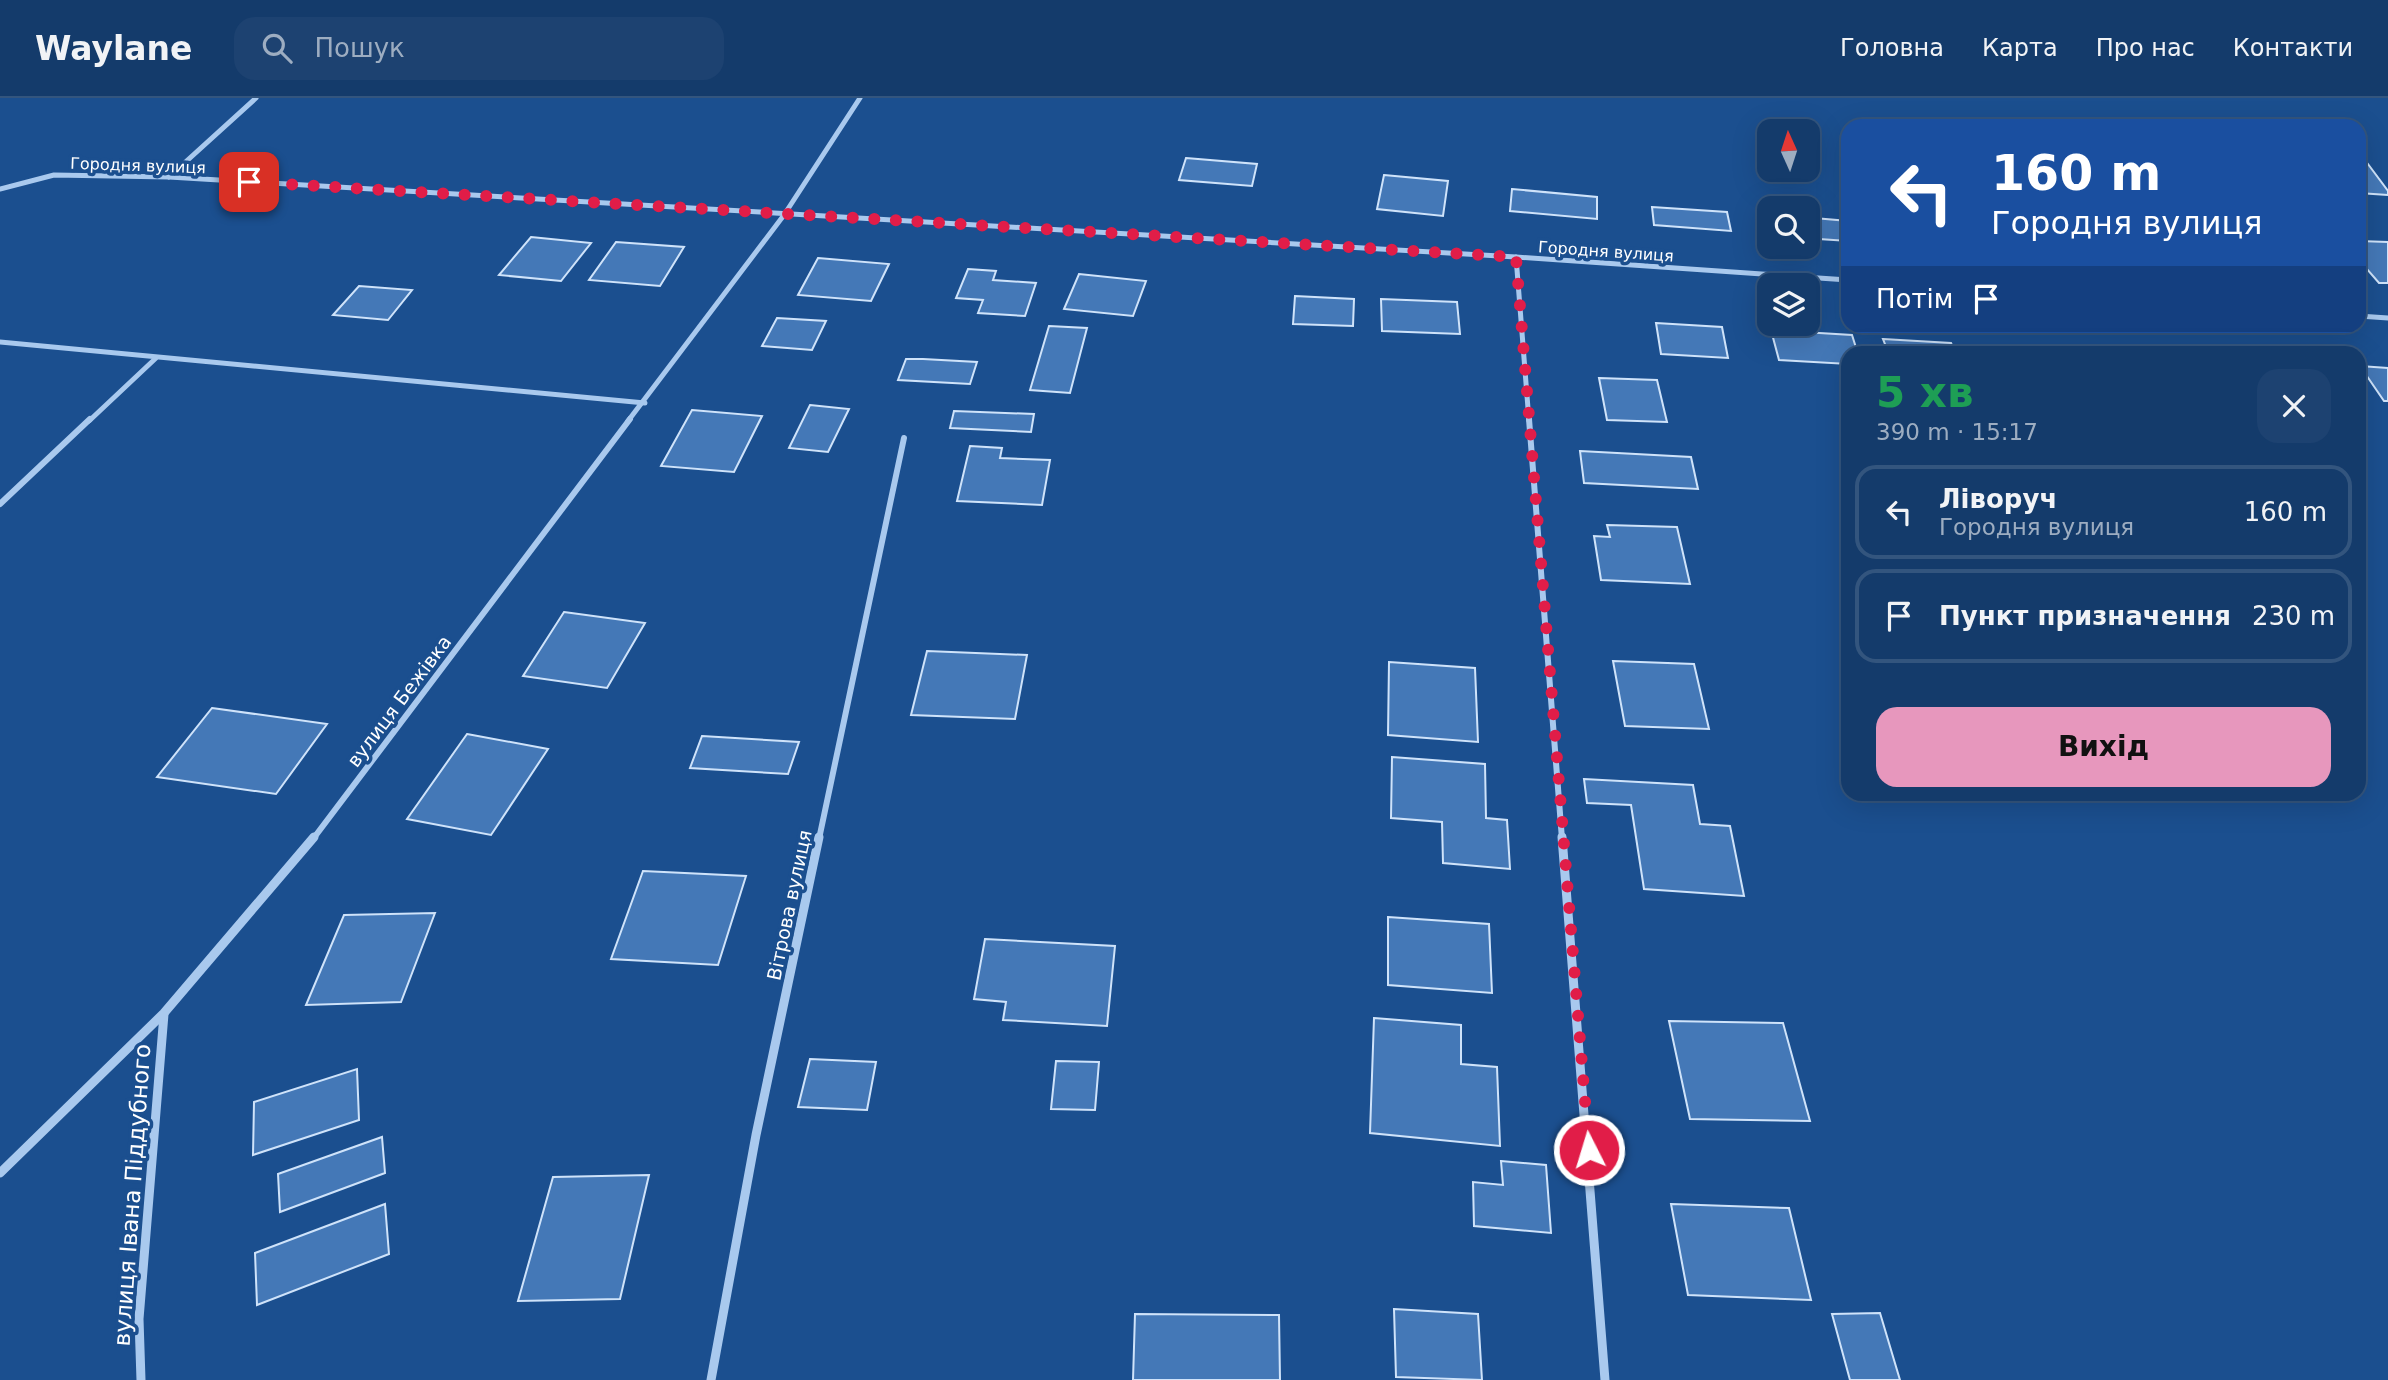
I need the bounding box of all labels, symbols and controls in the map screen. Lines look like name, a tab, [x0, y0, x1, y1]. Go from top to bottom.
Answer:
search box	[234, 17, 724, 80]
text: Waylane	[35, 29, 192, 68]
icon: search	[258, 29, 296, 67]
text: Пошук	[314, 33, 405, 63]
text: Головна	[1840, 34, 1944, 62]
text: Карта	[1982, 34, 2058, 62]
text: Про нас	[2096, 34, 2195, 62]
text: Контакти	[2233, 34, 2353, 62]
north arrow	[1757, 119, 1820, 182]
map controls	[1757, 119, 1820, 336]
text: 160 m	[1991, 145, 2161, 202]
icon: left	[1876, 147, 1967, 238]
pin	[219, 152, 279, 212]
street label: Городня вулиця	[70, 154, 206, 177]
icon: arrive	[230, 163, 268, 201]
button: search	[1757, 196, 1820, 259]
text: Городня вулиця	[1991, 204, 2263, 242]
street label: Городня вулиця	[1538, 237, 1674, 266]
button: layers	[1757, 273, 1820, 336]
icon: arrive	[1967, 280, 2005, 318]
text: Потім	[1876, 284, 1953, 314]
text: 5 хв	[1876, 368, 1974, 417]
button: close	[2257, 369, 2331, 443]
text: 390 m · 15:17	[1876, 419, 2038, 445]
text: Ліворуч	[1939, 484, 2057, 514]
icon: left	[1880, 493, 1918, 531]
text: 160 m	[2244, 497, 2327, 527]
text: Городня вулиця	[1939, 514, 2134, 540]
icon: arrive	[1880, 597, 1918, 635]
text: Пункт призначення	[1939, 601, 2231, 631]
text: 230 m	[2252, 601, 2335, 631]
street label: вулиця Бежівка	[342, 631, 456, 771]
button: Вихід	[1876, 707, 2331, 787]
street label: Вітрова вулиця	[762, 828, 816, 982]
street label: вулиця Івана Піддубного	[108, 1043, 156, 1347]
position arrow	[1552, 1113, 1626, 1187]

